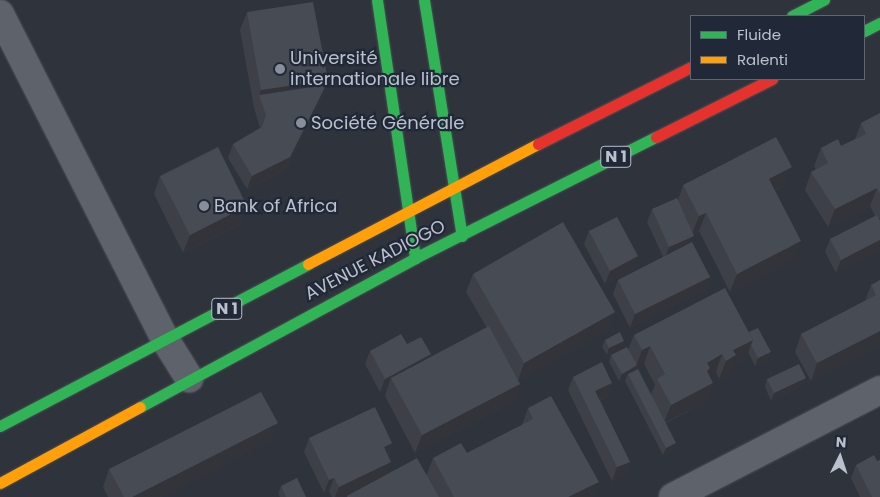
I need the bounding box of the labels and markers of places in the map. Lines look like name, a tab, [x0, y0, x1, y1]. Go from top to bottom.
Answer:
place label: Université internationale libre	[290, 48, 460, 90]
marker: Université internationale libre	[274, 63, 286, 75]
place label: Société Générale	[311, 112, 464, 134]
marker: Société Générale	[295, 117, 307, 129]
place label: Bank of Africa	[214, 195, 337, 217]
marker: Bank of Africa	[198, 200, 210, 212]

